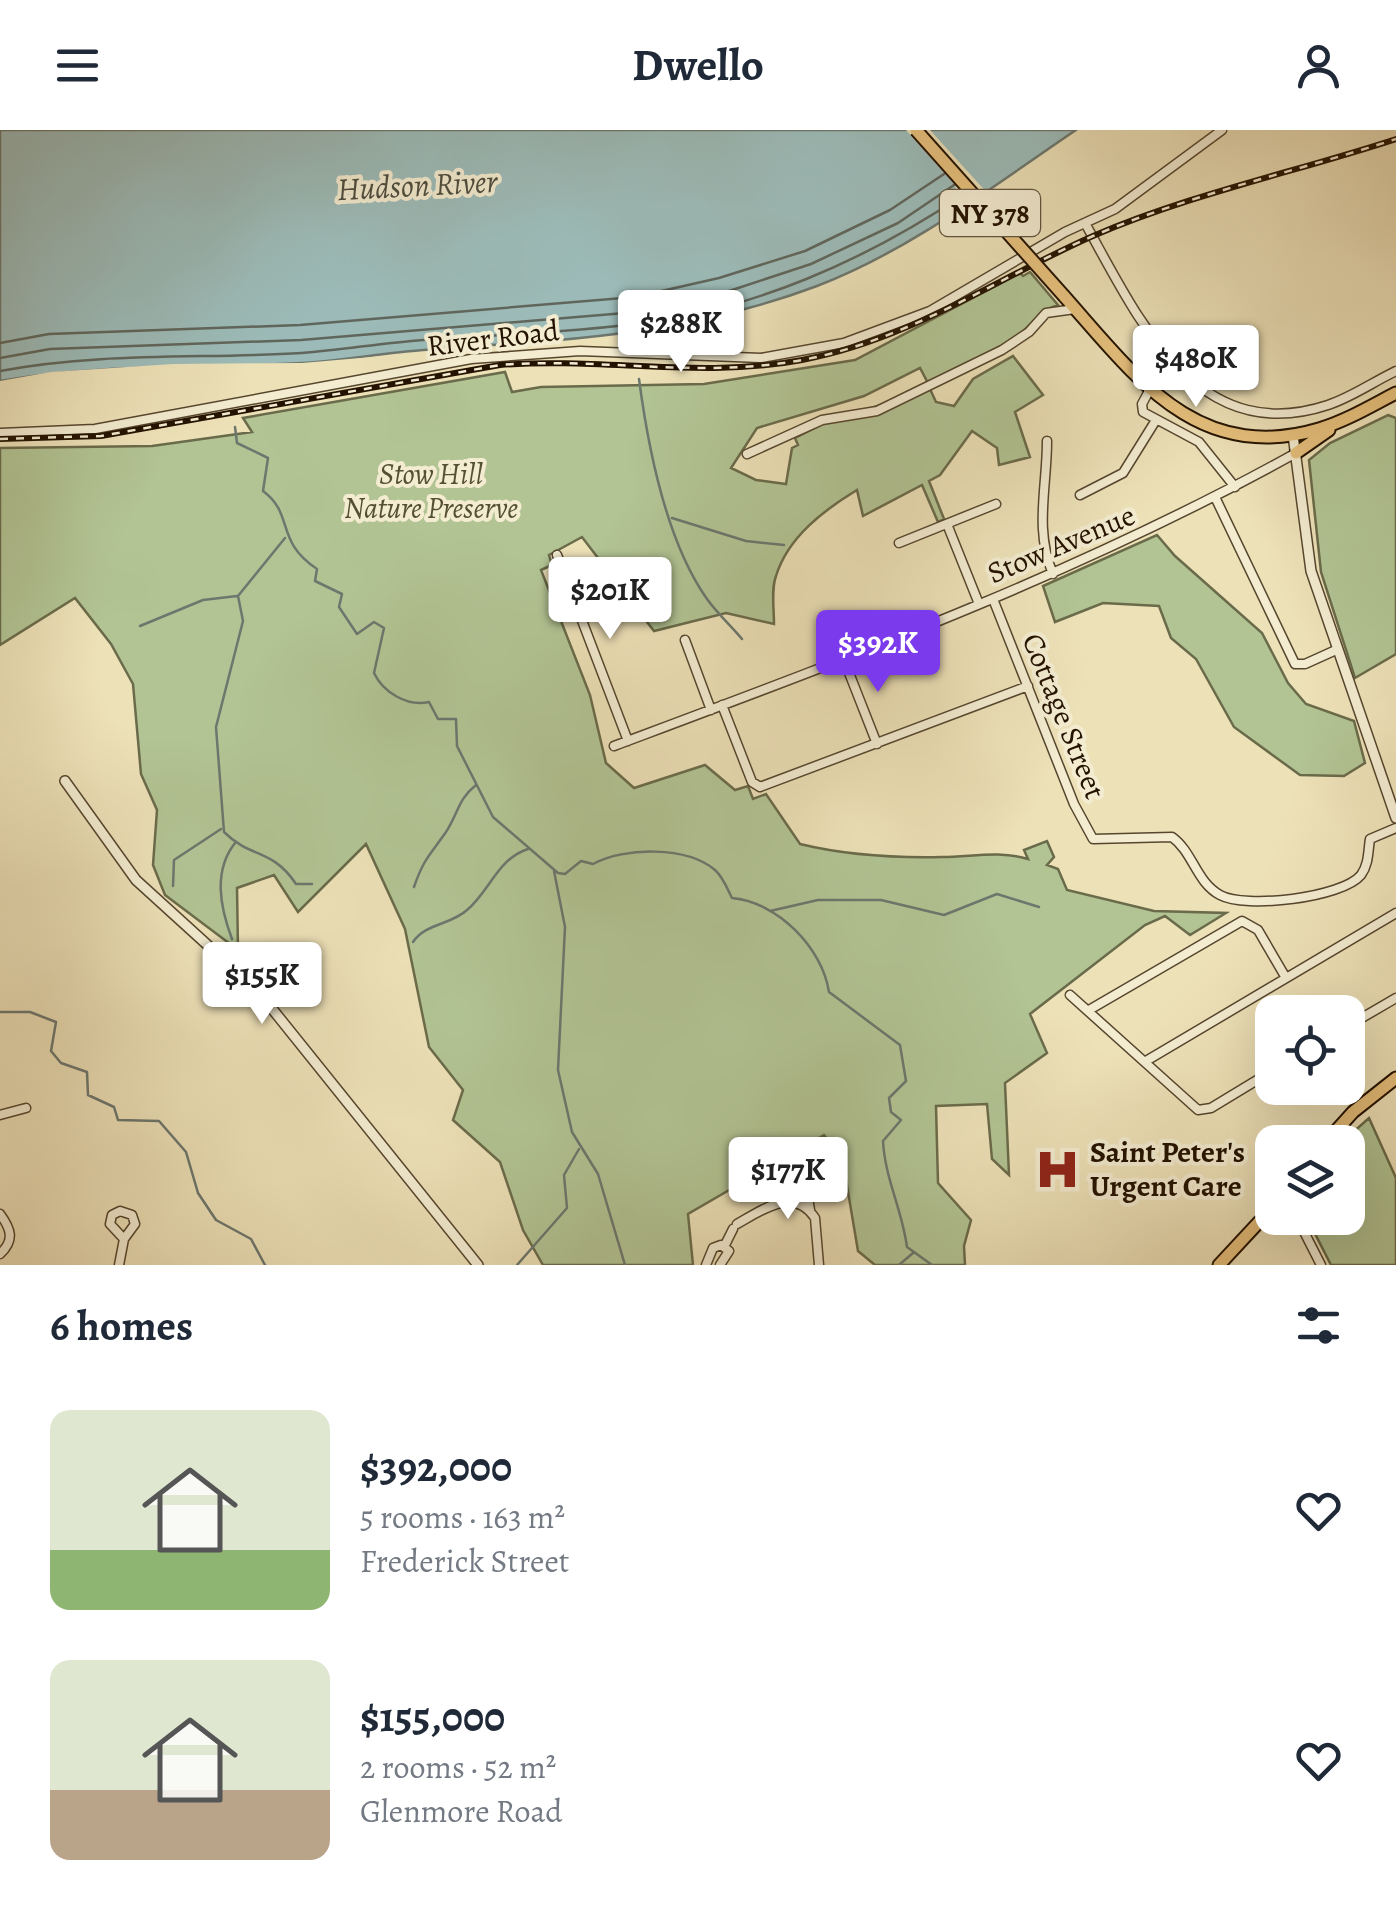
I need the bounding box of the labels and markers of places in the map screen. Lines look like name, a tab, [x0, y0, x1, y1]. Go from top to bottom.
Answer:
pin: $288K	[611, 290, 751, 375]
pin: $480K	[1126, 325, 1266, 410]
pin: $201K	[540, 557, 680, 642]
pin: $392K	[808, 610, 948, 695]
pin: $155K	[192, 942, 332, 1027]
place label: Saint Peter's Urgent Care	[1090, 1132, 1245, 1206]
pin: $177K	[718, 1137, 858, 1222]
hospital icon: Saint Peter's Urgent Care	[1033, 1145, 1081, 1193]

